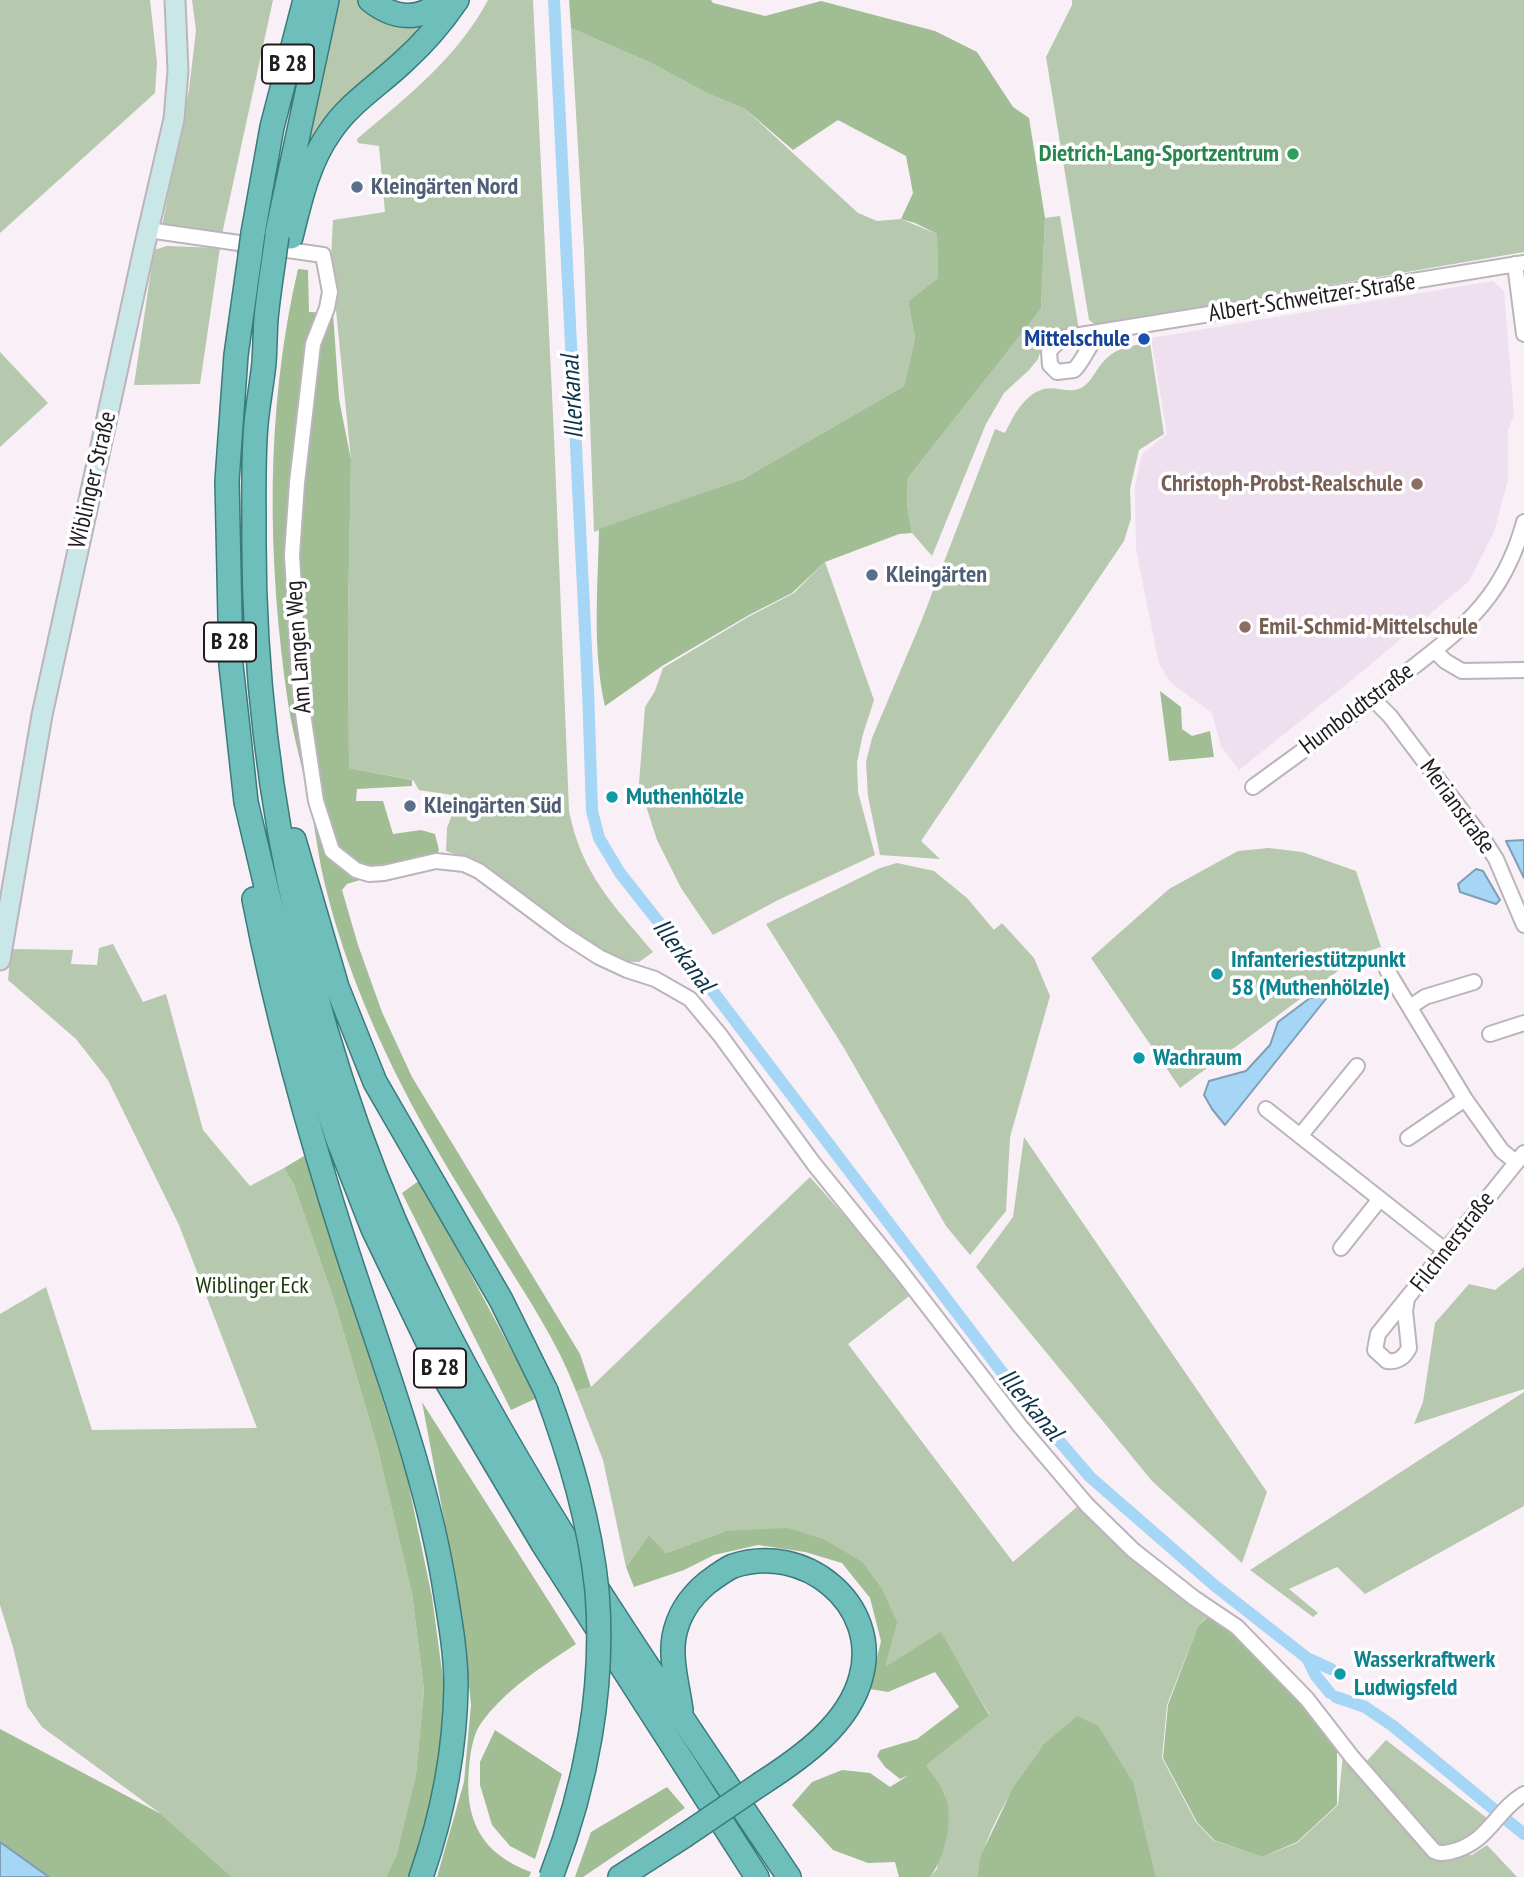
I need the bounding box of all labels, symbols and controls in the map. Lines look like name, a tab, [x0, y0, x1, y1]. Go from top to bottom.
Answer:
road number: B 28	[262, 44, 314, 83]
place label: Dietrich-Lang-Sportzentrum	[1039, 140, 1279, 168]
marker: Dietrich-Lang-Sportzentrum	[1285, 146, 1301, 162]
place label: Kleingärten Nord	[371, 173, 518, 201]
marker: Kleingärten Nord	[349, 179, 365, 195]
street label: Albert-Schweitzer-Straße	[1207, 267, 1417, 329]
place label: Mittelschule	[1024, 325, 1130, 353]
marker: Mittelschule	[1136, 331, 1152, 347]
water label: Illerkanal	[555, 354, 591, 440]
street label: Wiblinger Straße	[63, 409, 123, 551]
place label: Christoph-Probst-Realschule	[1161, 470, 1403, 498]
marker: Christoph-Probst-Realschule	[1409, 476, 1425, 492]
place label: Kleingärten	[886, 561, 987, 589]
marker: Kleingärten	[864, 567, 880, 583]
street label: Am Langen Weg	[280, 580, 318, 714]
place label: Emil-Schmid-Mittelschule	[1259, 613, 1478, 641]
marker: Emil-Schmid-Mittelschule	[1237, 619, 1253, 635]
road number: B 28	[204, 622, 256, 662]
street label: Humboldtstraße	[1295, 657, 1419, 761]
street label: Merianstraße	[1413, 754, 1501, 860]
place label: Muthenhölzle	[626, 783, 744, 811]
marker: Muthenhölzle	[604, 789, 620, 805]
place label: Kleingärten Süd	[424, 792, 562, 820]
marker: Kleingärten Süd	[402, 798, 418, 814]
water label: Illerkanal	[645, 913, 721, 999]
place label: Infanteriestützpunkt 58 (Muthenhölzle)	[1231, 946, 1406, 1002]
marker: Infanteriestützpunkt 58 (Muthenhölzle)	[1209, 966, 1225, 982]
place label: Wachraum	[1153, 1044, 1242, 1072]
marker: Wachraum	[1131, 1050, 1147, 1066]
street label: Filchnerstraße	[1405, 1186, 1501, 1298]
park label: Wiblinger Eck	[195, 1272, 309, 1300]
road number: B 28	[414, 1348, 466, 1387]
water label: Illerkanal	[991, 1363, 1069, 1447]
place label: Wasserkraftwerk Ludwigsfeld	[1354, 1646, 1495, 1702]
marker: Wasserkraftwerk Ludwigsfeld	[1332, 1666, 1348, 1682]

